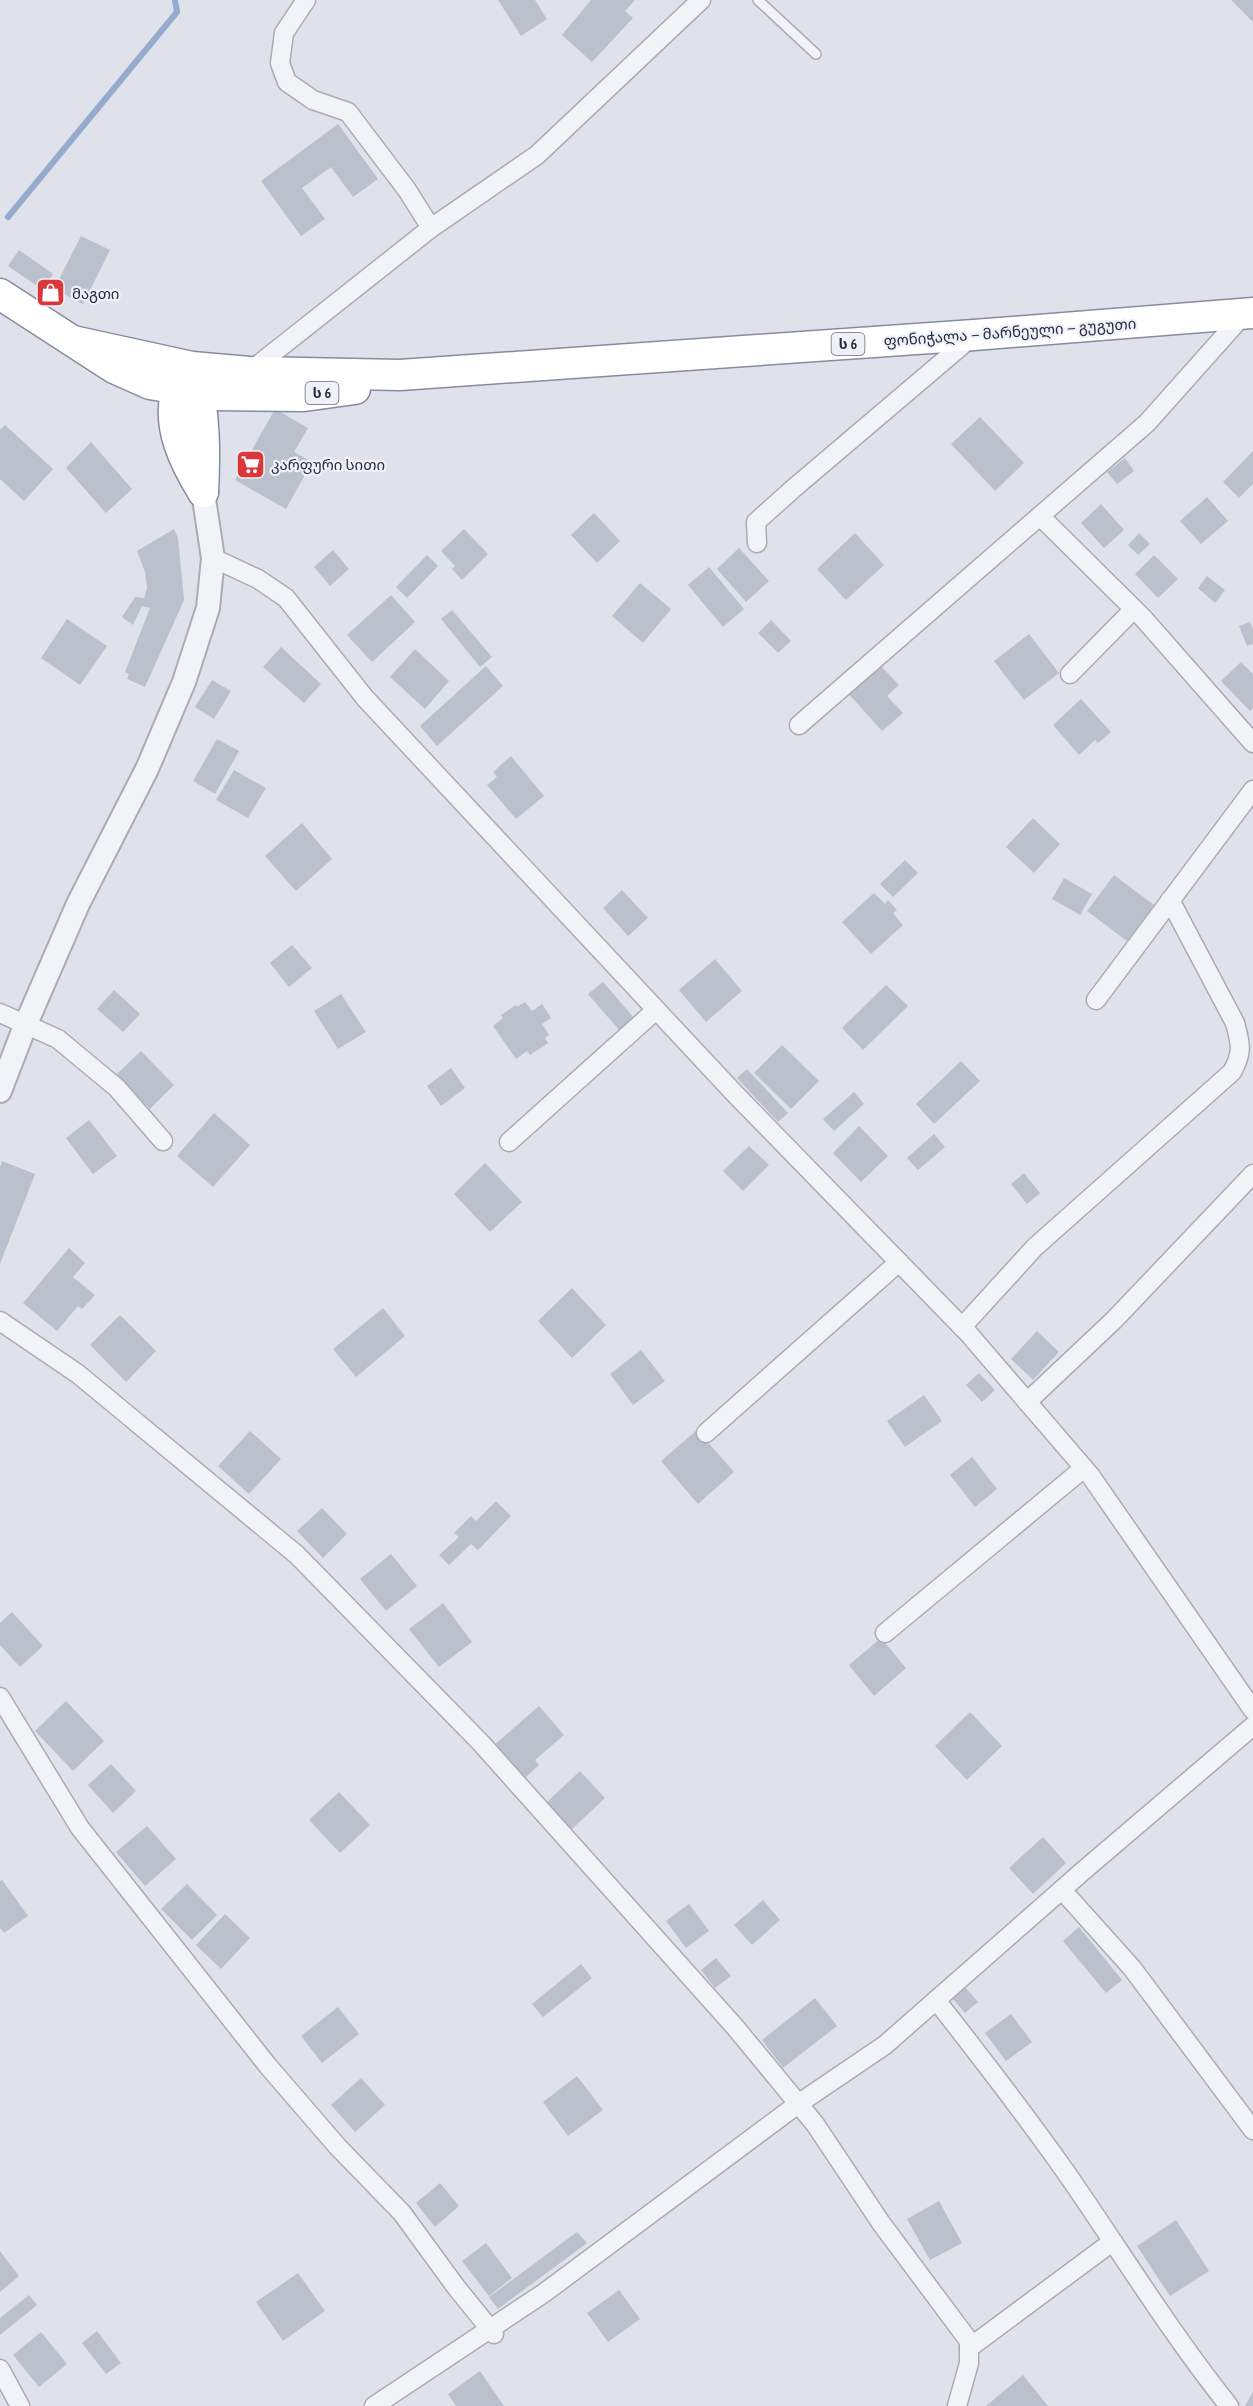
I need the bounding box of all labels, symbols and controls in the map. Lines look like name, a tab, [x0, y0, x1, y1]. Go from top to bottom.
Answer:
shop icon: მაგთი	[35, 277, 67, 309]
place label: მაგთი	[72, 284, 119, 303]
street label: ფონიჭალა — მარნეული — გუგუთი	[883, 314, 1137, 350]
road number: ს 6	[832, 333, 864, 355]
road number: ს 6	[306, 382, 338, 404]
supermarket icon: კარფური სითი	[234, 448, 266, 480]
place label: კარფური სითი	[271, 455, 385, 474]

